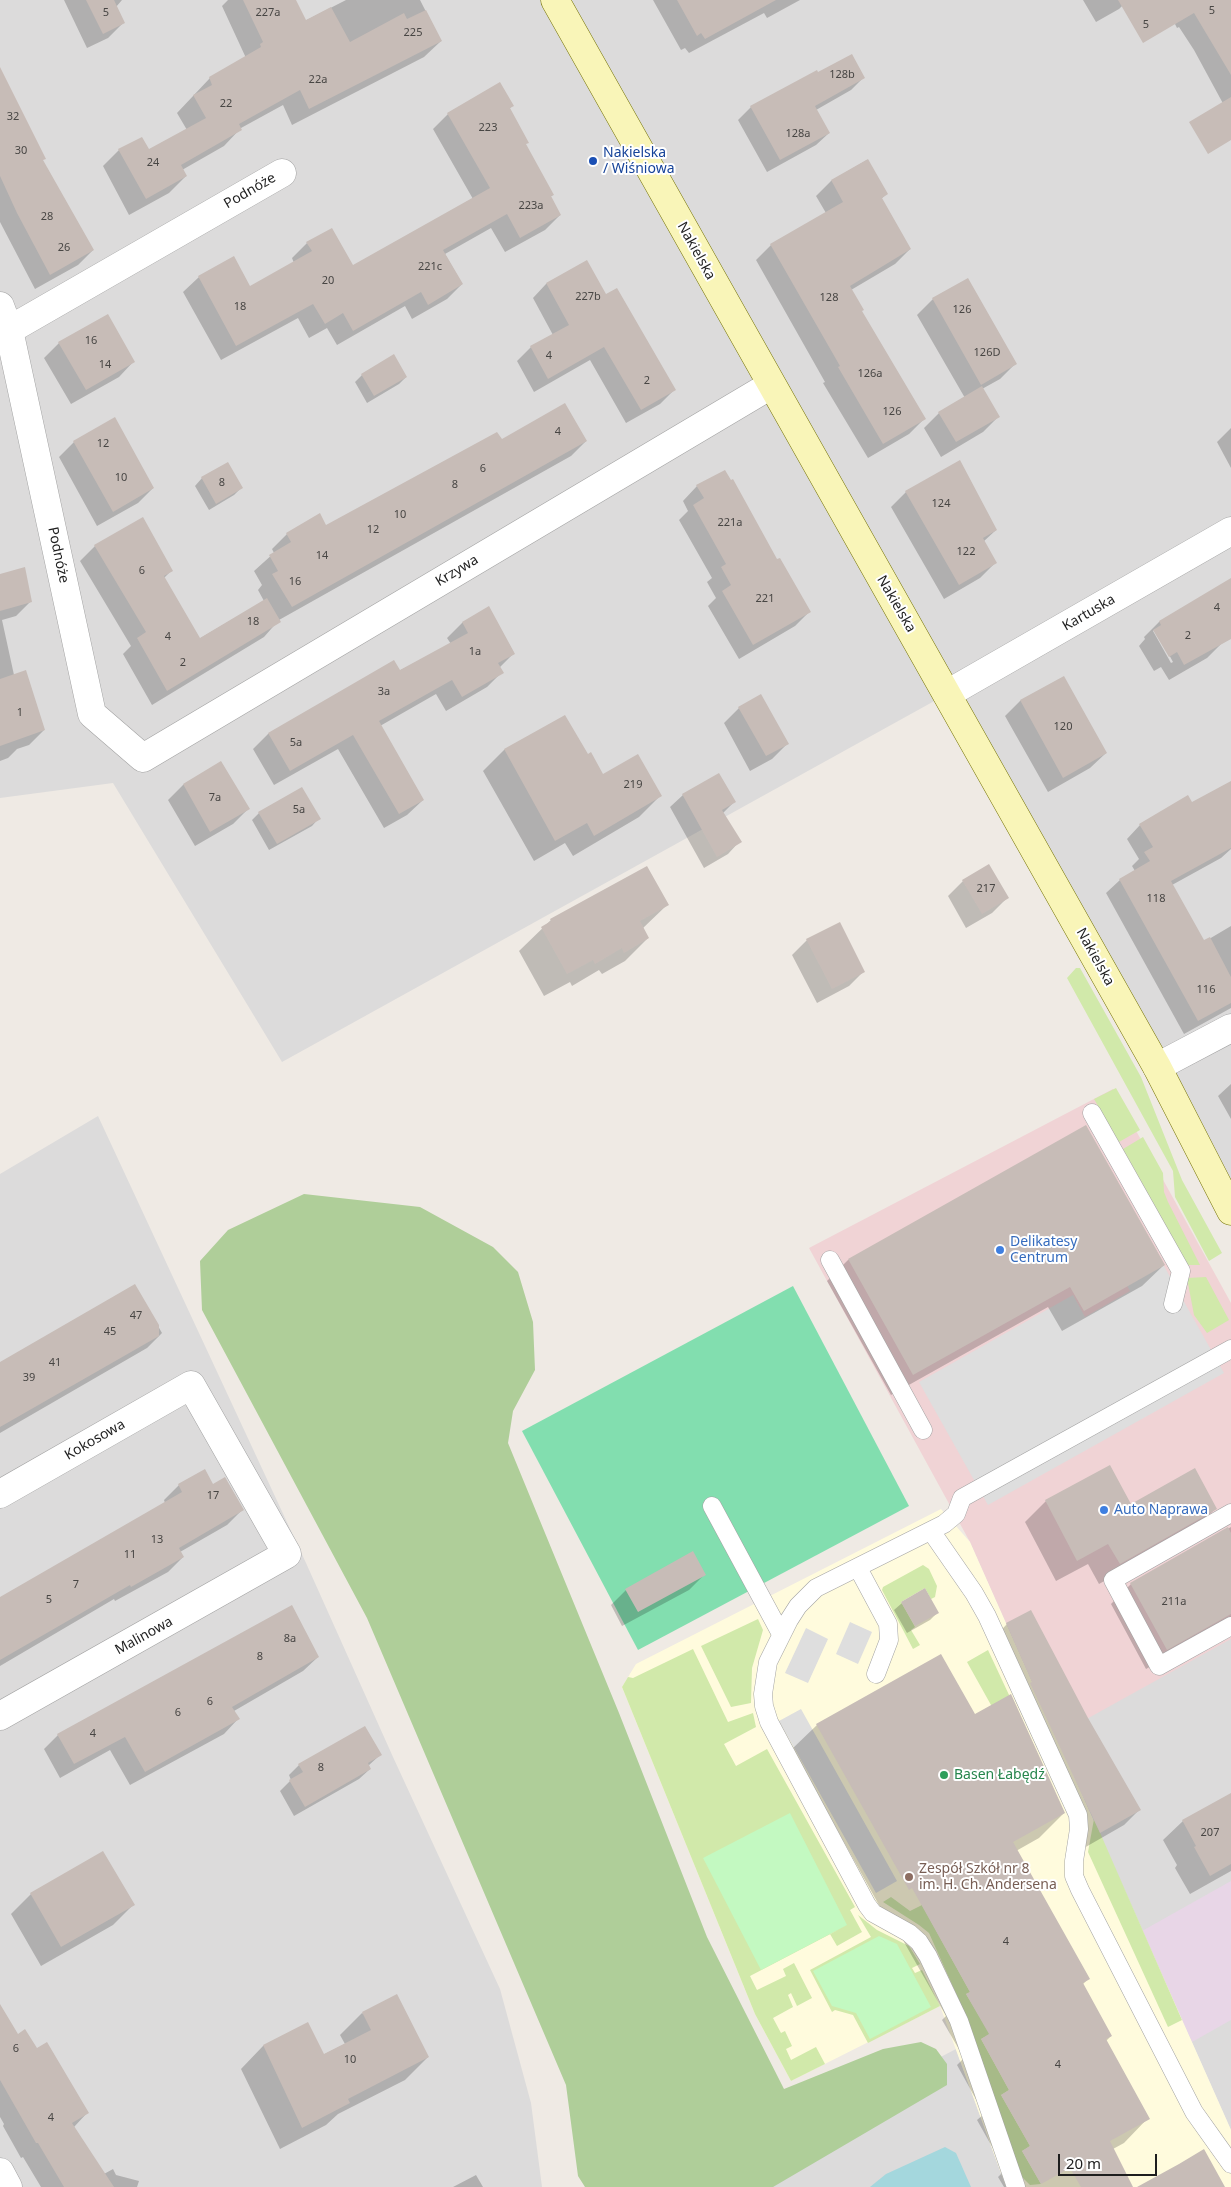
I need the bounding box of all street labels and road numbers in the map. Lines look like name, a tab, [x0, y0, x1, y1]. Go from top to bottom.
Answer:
street label: Podnóże	[221, 169, 279, 213]
street label: Nakielska	[673, 219, 719, 283]
street label: Podnóże	[44, 525, 72, 585]
street label: Krzywa	[433, 552, 481, 590]
street label: Nakielska	[873, 572, 919, 636]
street label: Kartuska	[1060, 591, 1118, 635]
street label: Nakielska	[1072, 925, 1118, 989]
street label: Kokosowa	[62, 1416, 128, 1464]
street label: Malinowa	[112, 1613, 176, 1659]

